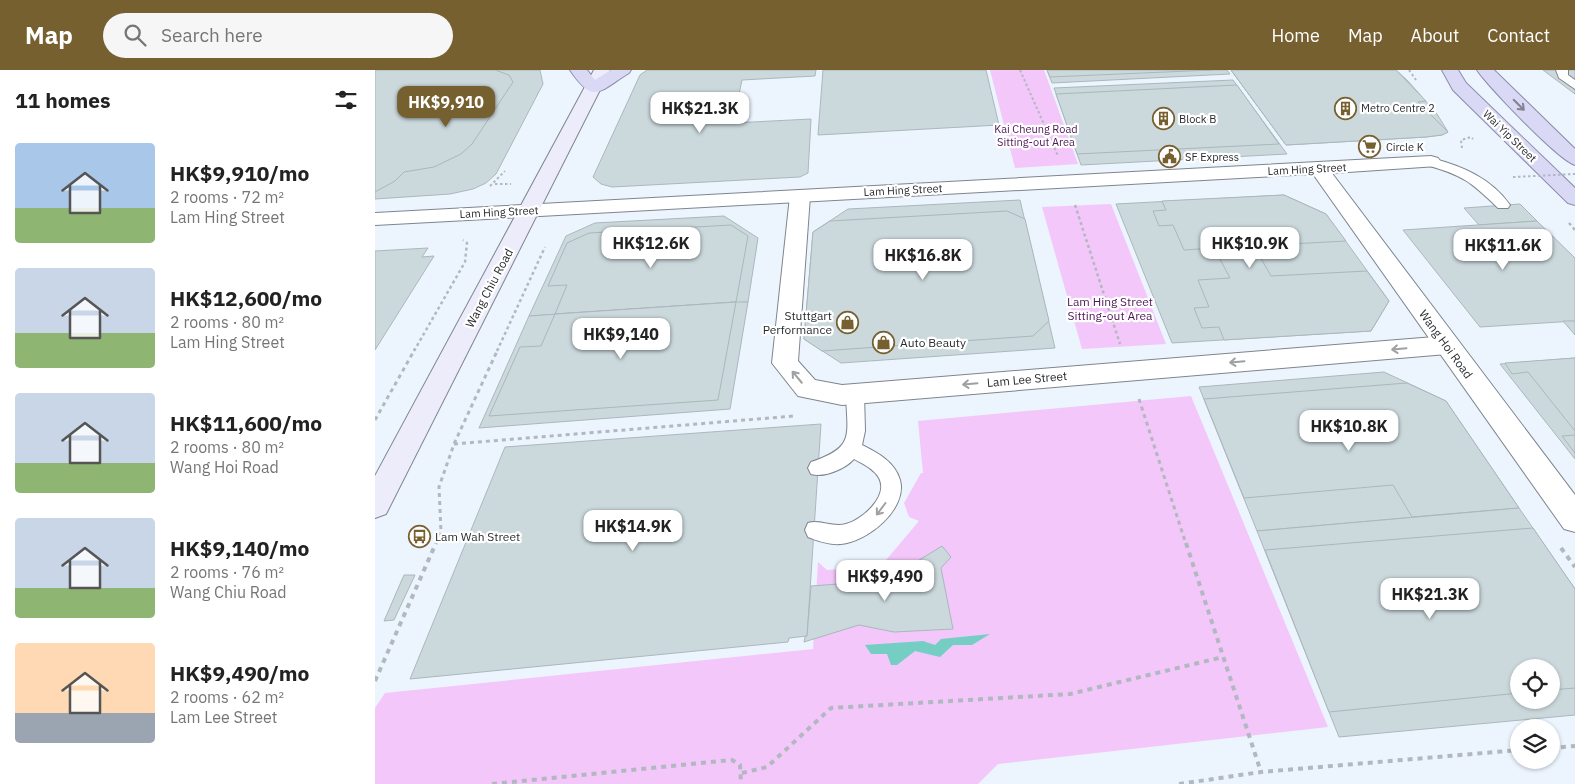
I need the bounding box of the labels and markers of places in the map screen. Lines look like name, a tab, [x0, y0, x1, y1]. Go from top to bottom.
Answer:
pin: HK$9,910	[394, 85, 498, 128]
pin: HK$21.3K	[648, 92, 752, 134]
building icon: Metro Centre 2	[1333, 96, 1357, 120]
place label: Metro Centre 2	[1361, 101, 1435, 115]
building icon: Block B	[1151, 107, 1175, 131]
place label: Block B	[1179, 112, 1216, 126]
supermarket icon: Circle K	[1358, 135, 1382, 159]
place label: Circle K	[1386, 140, 1424, 154]
public building icon: SF Express	[1157, 145, 1181, 169]
place label: SF Express	[1185, 150, 1239, 164]
pin: HK$12.6K	[599, 226, 703, 269]
pin: HK$10.9K	[1198, 226, 1302, 269]
pin: HK$11.6K	[1451, 228, 1555, 271]
pin: HK$16.8K	[871, 238, 975, 281]
place label: Stuttgart Performance	[763, 308, 832, 337]
shop icon: Stuttgart Performance	[836, 310, 860, 334]
pin: HK$9,140	[569, 318, 673, 360]
shop icon: Auto Beauty	[872, 330, 896, 354]
place label: Auto Beauty	[900, 335, 966, 350]
pin: HK$10.8K	[1297, 410, 1401, 452]
pin: HK$14.9K	[581, 510, 685, 552]
bus stop icon: Lam Wah Street	[407, 524, 431, 548]
place label: Lam Wah Street	[435, 529, 520, 544]
pin: HK$9,490	[833, 560, 937, 602]
pin: HK$21.3K	[1378, 578, 1482, 620]

